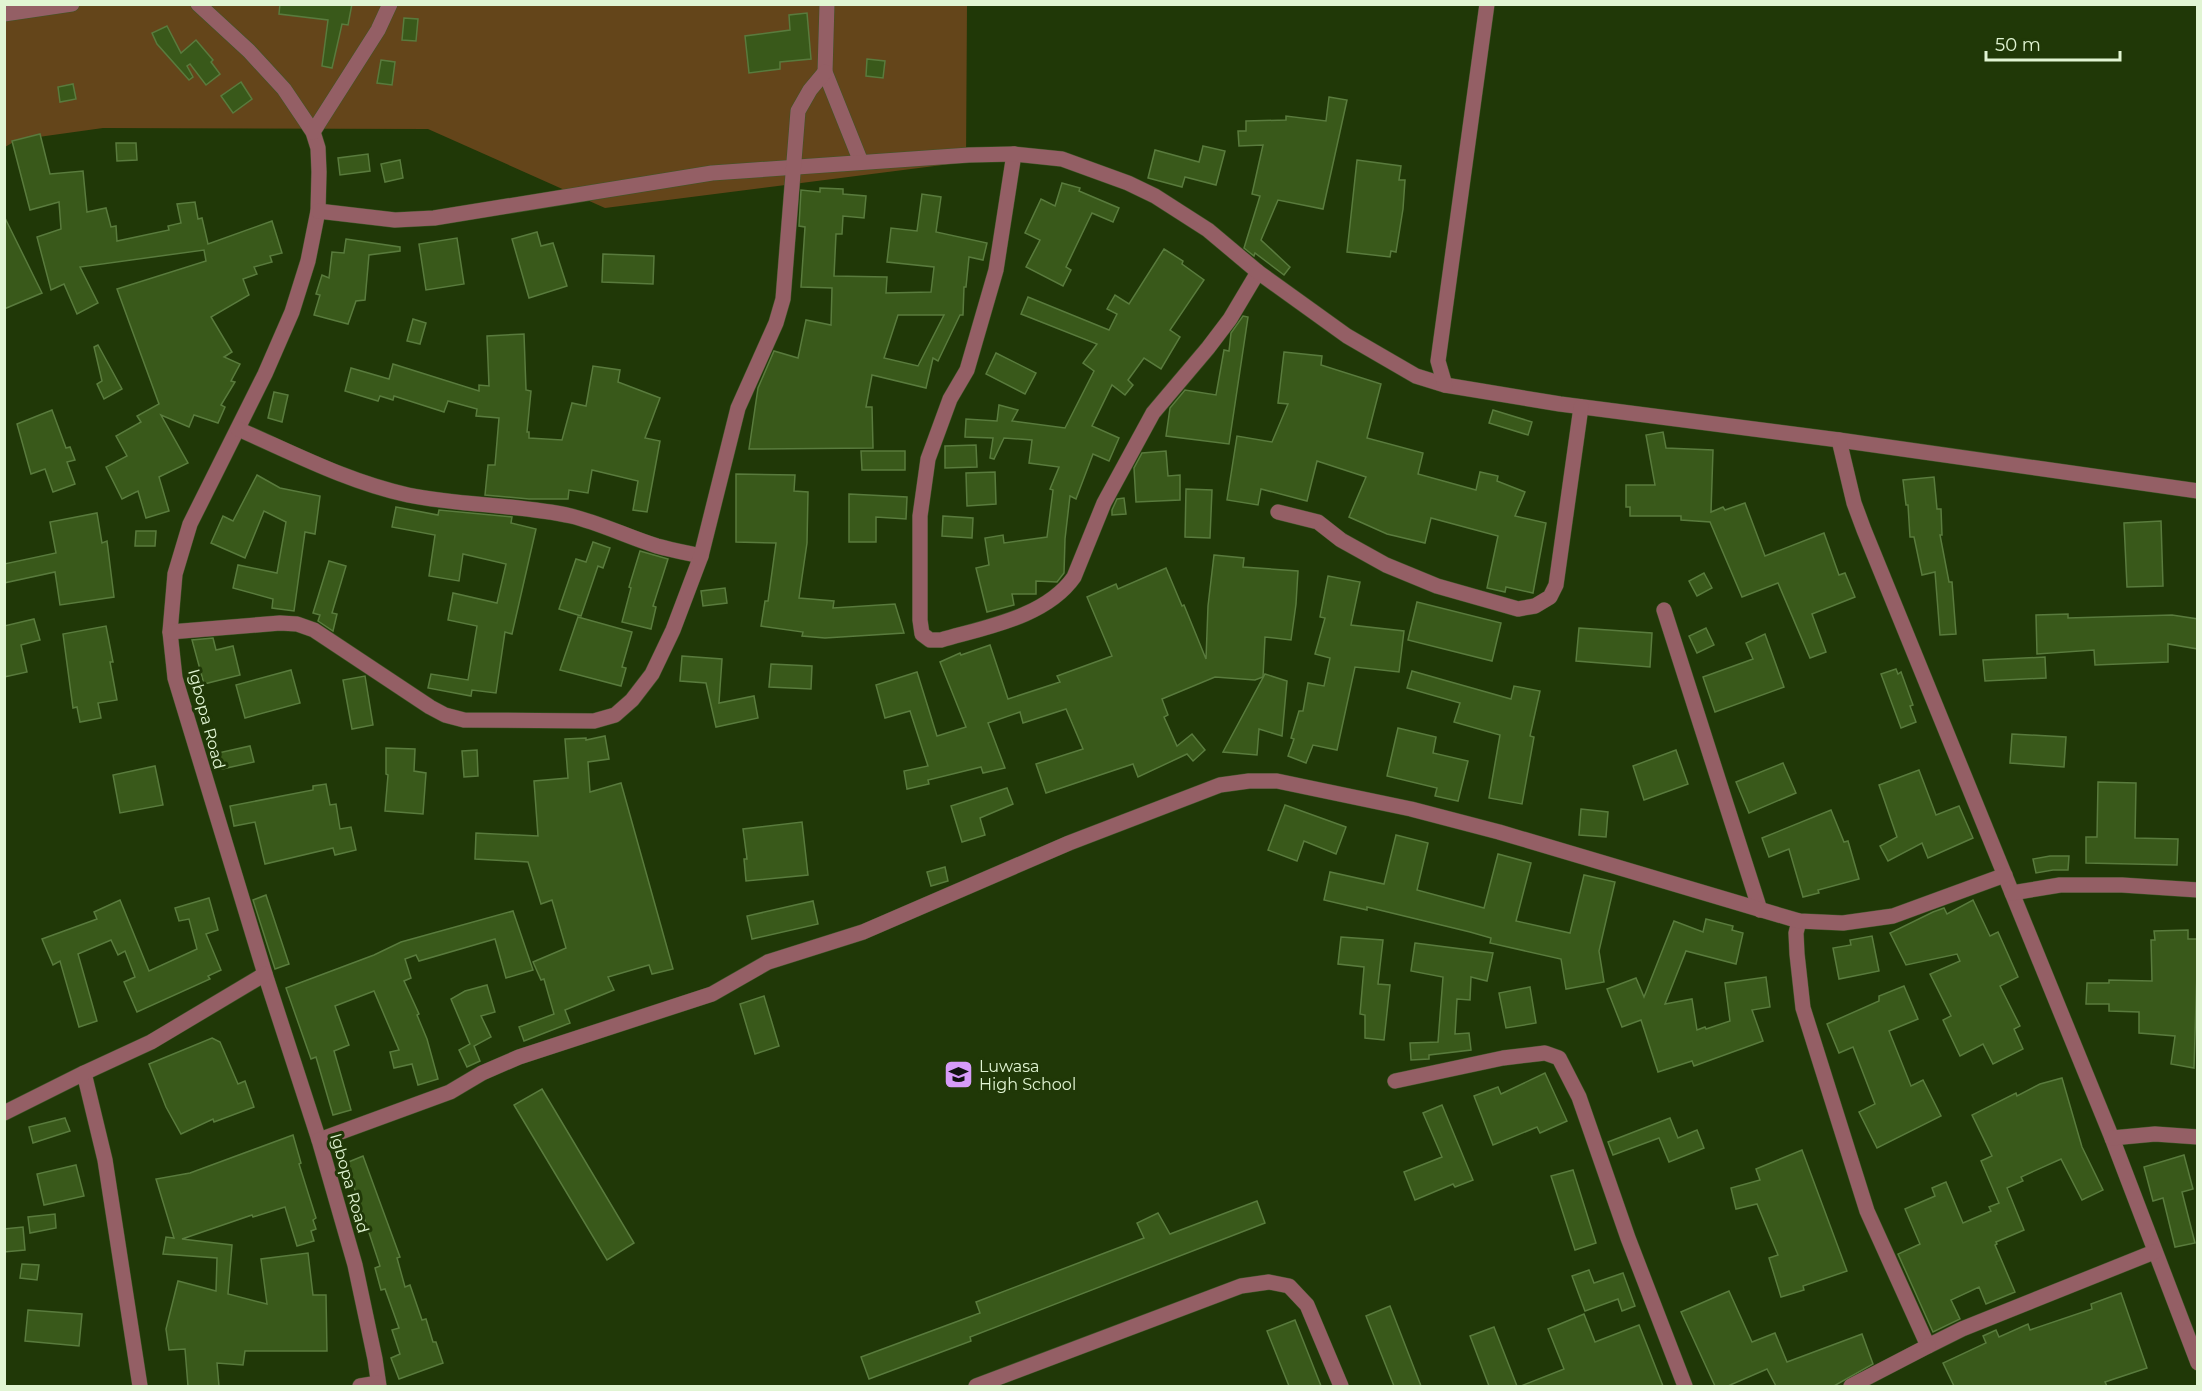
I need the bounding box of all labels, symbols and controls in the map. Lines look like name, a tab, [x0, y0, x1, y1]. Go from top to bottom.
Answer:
scale bar	[1986, 24, 2120, 62]
text: 50 m	[1995, 34, 2041, 56]
street label: Igbopa Road	[184, 667, 229, 771]
place label: Luwasa High School	[979, 1057, 1076, 1094]
school or university icon: Luwasa High School	[942, 1059, 974, 1091]
street label: Igbopa Road	[326, 1131, 373, 1235]

